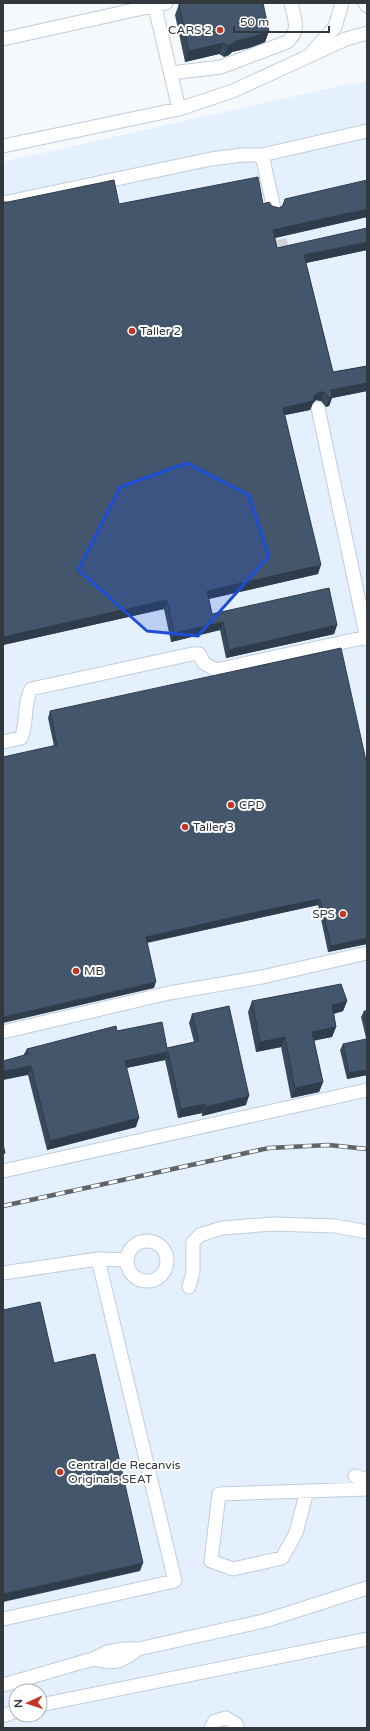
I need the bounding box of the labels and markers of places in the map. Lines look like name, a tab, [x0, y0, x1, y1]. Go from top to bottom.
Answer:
place label: CARS 2	[168, 23, 212, 37]
marker: CARS 2	[215, 25, 225, 35]
place label: Taller 2	[140, 324, 181, 338]
marker: Taller 2	[127, 326, 137, 336]
place label: CPD	[239, 798, 264, 812]
marker: CPD	[226, 800, 236, 810]
place label: Taller 3	[193, 820, 234, 834]
marker: Taller 3	[180, 822, 190, 832]
place label: SPS	[312, 907, 335, 921]
marker: SPS	[338, 909, 348, 919]
place label: MB	[84, 964, 104, 978]
marker: MB	[71, 966, 81, 976]
place label: Central de Recanvis Originals SEAT	[68, 1458, 181, 1486]
marker: Central de Recanvis Originals SEAT	[55, 1467, 65, 1477]

